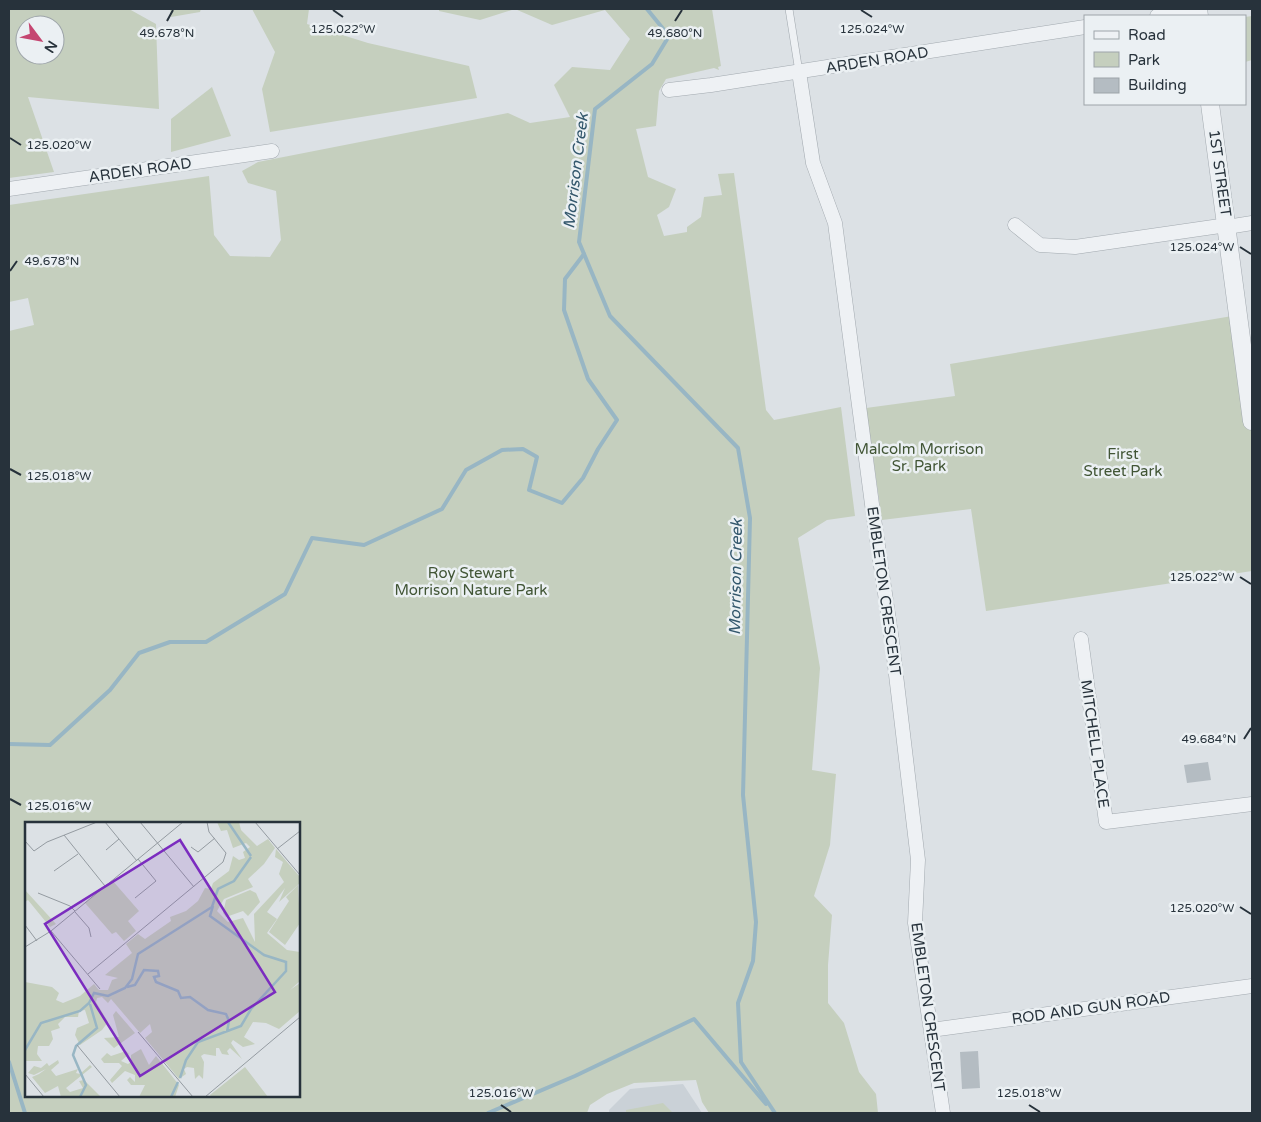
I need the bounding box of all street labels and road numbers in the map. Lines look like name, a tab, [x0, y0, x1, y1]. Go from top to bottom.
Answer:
street label: ARDEN ROAD	[824, 43, 930, 77]
street label: 1ST STREET	[1205, 128, 1235, 218]
street label: ARDEN ROAD	[87, 154, 193, 186]
street label: EMBLETON CRESCENT	[863, 505, 905, 677]
street label: MITCHELL PLACE	[1077, 679, 1113, 809]
street label: EMBLETON CRESCENT	[907, 921, 949, 1093]
street label: ROD AND GUN ROAD	[1010, 988, 1172, 1028]

